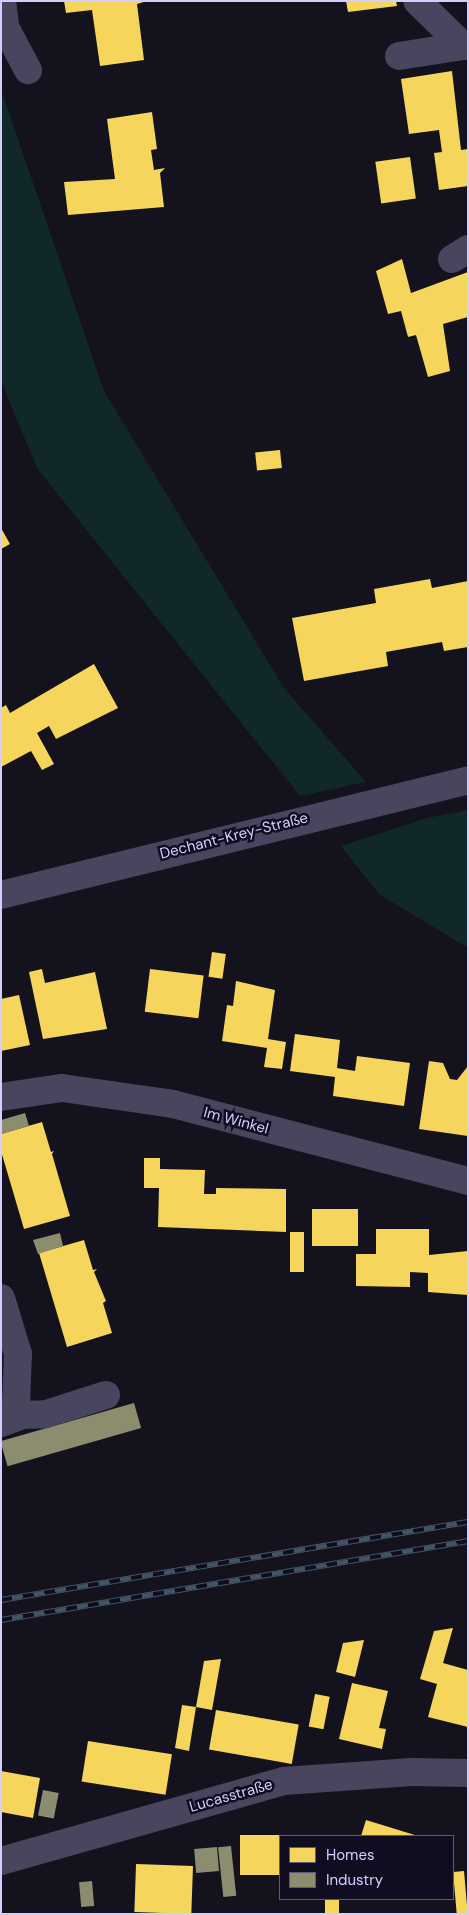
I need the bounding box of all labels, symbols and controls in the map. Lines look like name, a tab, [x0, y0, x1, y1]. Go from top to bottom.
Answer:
street label: Dechant-Krey-Straße	[158, 809, 310, 863]
street label: Im Winkel	[202, 1104, 270, 1138]
street label: Lucasstraße	[187, 1776, 275, 1816]
legend	[279, 1835, 454, 1900]
text: Homes	[326, 1845, 375, 1865]
text: Industry	[326, 1870, 383, 1890]

